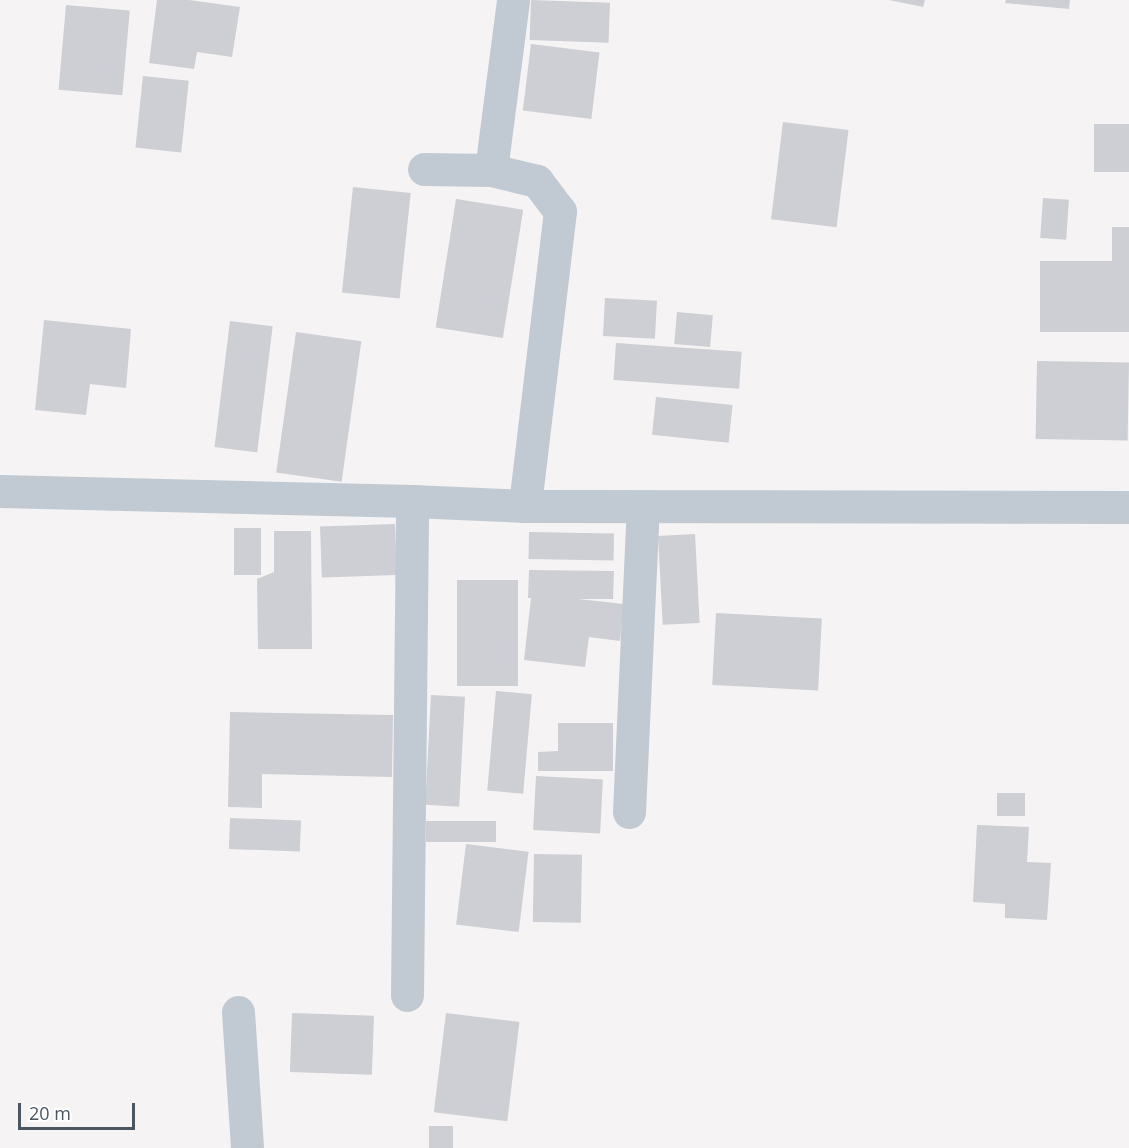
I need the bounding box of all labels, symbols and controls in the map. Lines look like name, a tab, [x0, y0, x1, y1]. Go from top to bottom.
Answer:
scale bar	[21, 1091, 138, 1129]
text: 20 m	[29, 1101, 71, 1125]

